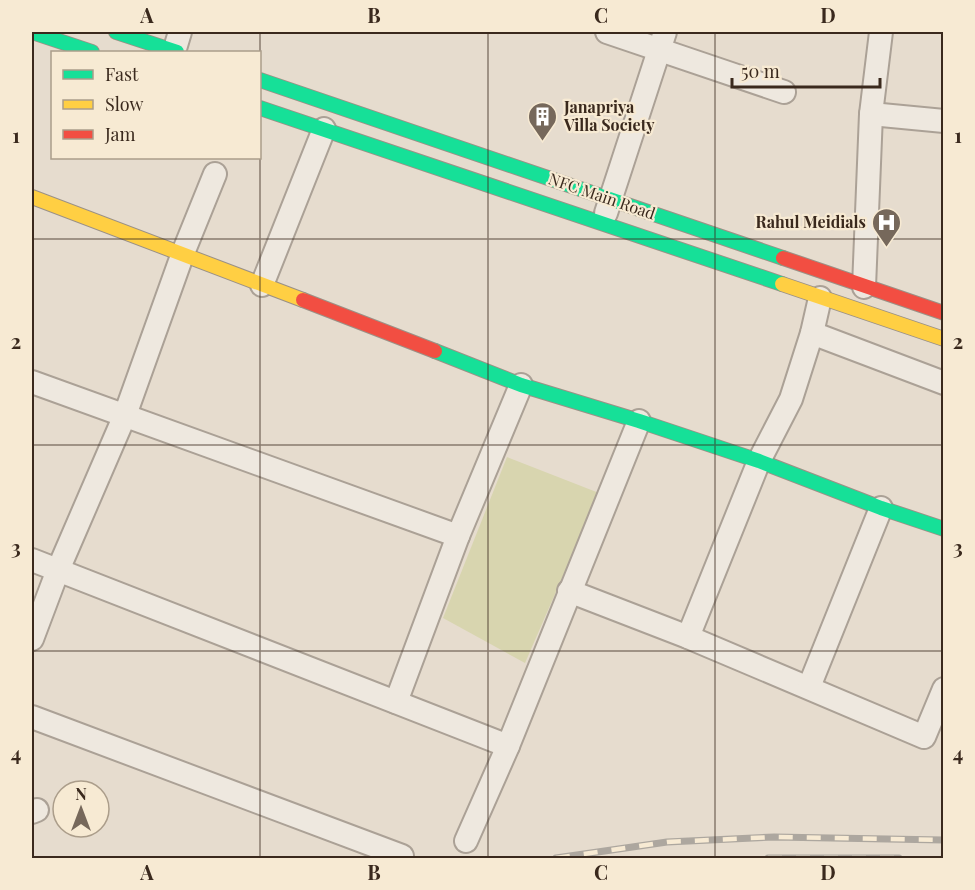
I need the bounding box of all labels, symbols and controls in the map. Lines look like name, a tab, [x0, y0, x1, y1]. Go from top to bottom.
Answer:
text: A	[139, 1, 154, 28]
text: B	[367, 1, 381, 28]
text: C	[594, 1, 608, 28]
text: D	[820, 1, 836, 28]
legend	[51, 51, 261, 159]
scale bar	[732, 51, 880, 89]
text: 50 m	[741, 59, 780, 83]
text: Fast	[105, 62, 139, 86]
text: Slow	[105, 92, 143, 116]
place label: Janapriya Villa Society	[563, 96, 655, 135]
building icon: Janapriya Villa Society	[527, 100, 559, 142]
text: 1	[12, 121, 20, 148]
text: 1	[954, 121, 962, 148]
text: Jam	[104, 122, 135, 146]
street label: NFC Main Road	[546, 167, 658, 224]
hospital icon: Rahul Meidials	[871, 206, 903, 248]
place label: Rahul Meidials	[756, 211, 866, 232]
text: 2	[11, 327, 21, 354]
text: 2	[953, 327, 963, 354]
text: 3	[11, 533, 21, 560]
text: 3	[953, 533, 963, 560]
text: 4	[11, 739, 21, 766]
text: 4	[953, 739, 963, 766]
north arrow	[51, 779, 111, 839]
text: N	[75, 783, 87, 804]
text: A	[139, 858, 154, 885]
text: B	[367, 858, 381, 885]
text: C	[594, 858, 608, 885]
text: D	[820, 858, 836, 885]

